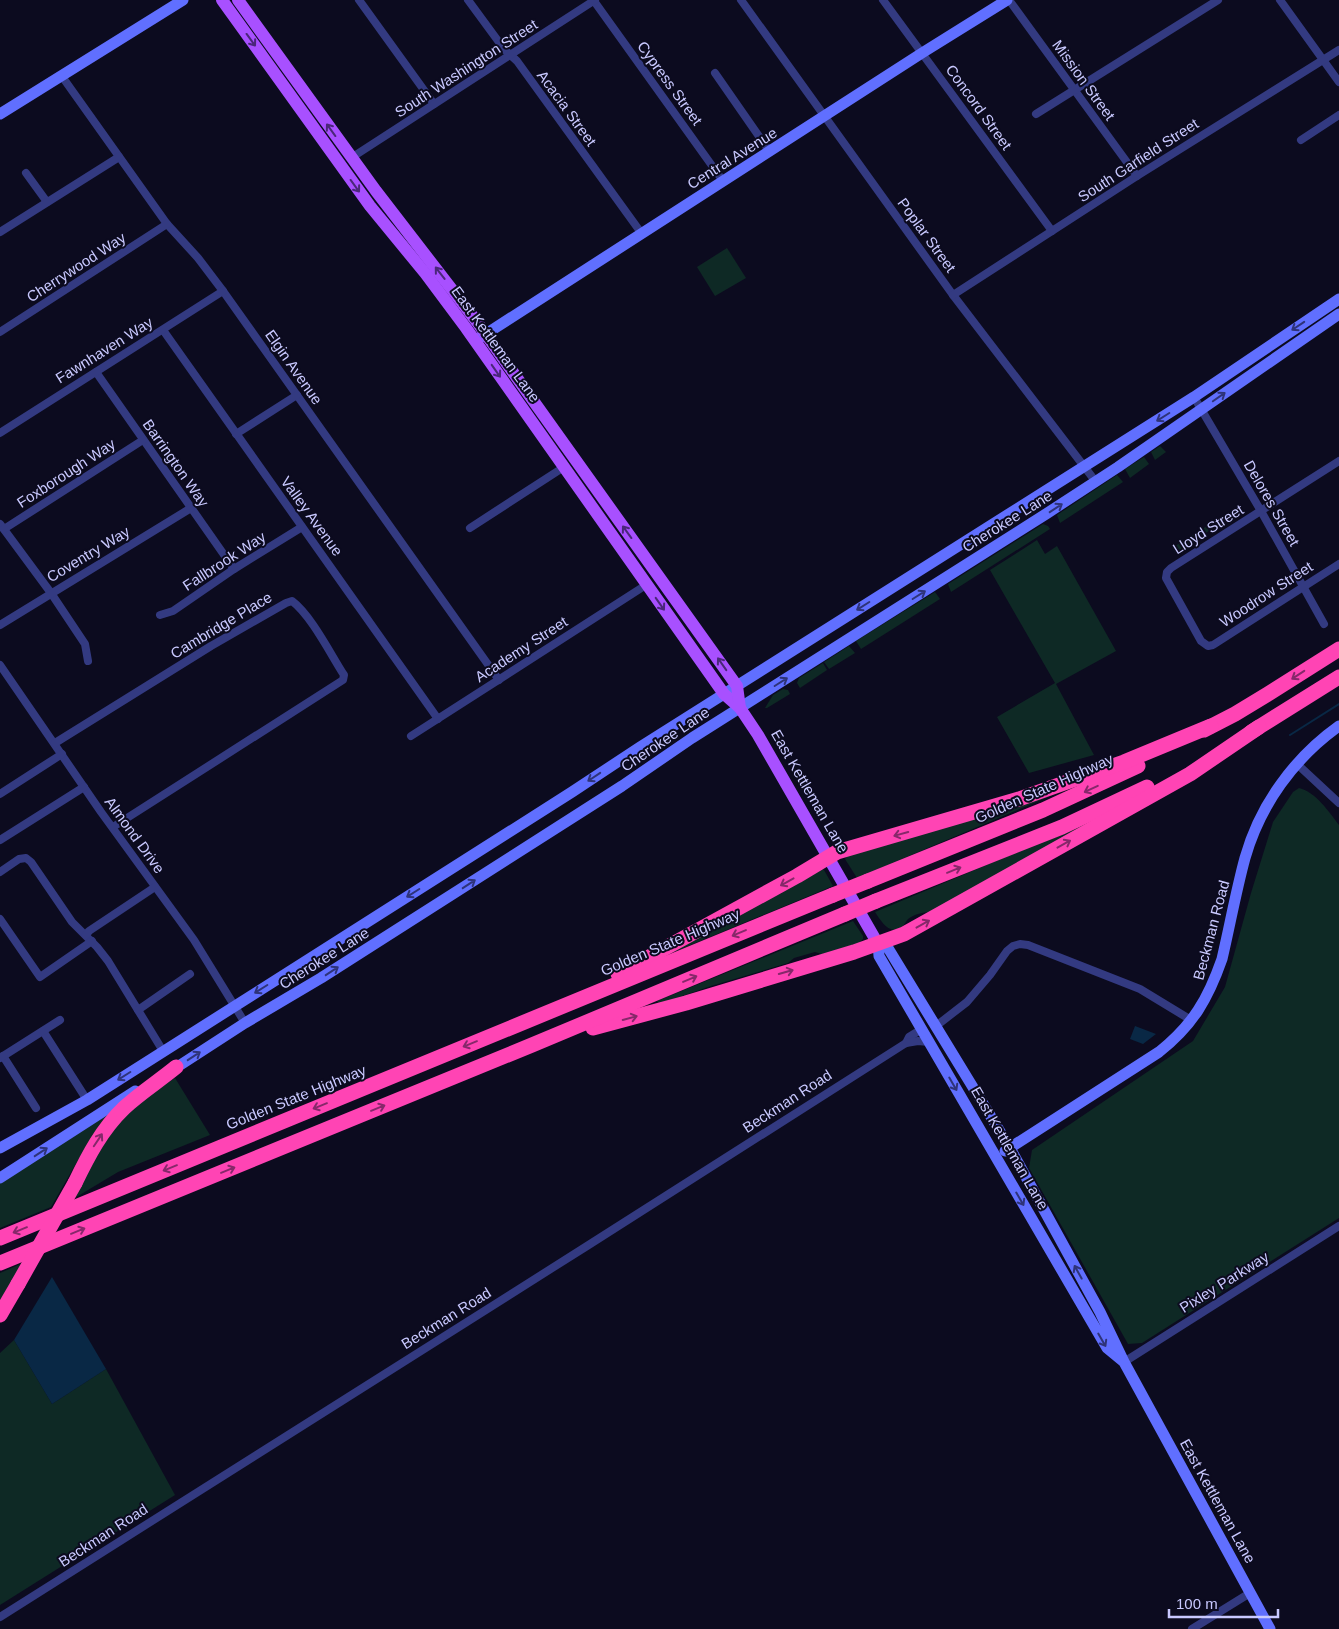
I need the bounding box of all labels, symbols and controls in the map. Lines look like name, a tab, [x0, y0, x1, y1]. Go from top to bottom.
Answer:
street label: South Washington Street	[392, 15, 541, 120]
one-way arrow	[246, 33, 256, 47]
street label: Mission Street	[1049, 37, 1119, 124]
street label: Cypress Street	[634, 38, 707, 129]
street label: Concord Street	[942, 61, 1016, 153]
street label: Acacia Street	[534, 67, 601, 150]
street label: South Garfield Street	[1075, 114, 1202, 205]
one-way arrow	[326, 123, 336, 137]
street label: Central Avenue	[684, 124, 780, 192]
one-way arrow	[350, 179, 361, 192]
street label: Poplar Street	[894, 195, 960, 276]
street label: Cherrywood Way	[23, 228, 129, 305]
one-way arrow	[435, 267, 446, 280]
street label: East Kettleman Lane	[448, 283, 544, 405]
street label: Fawnhaven Way	[52, 313, 156, 387]
one-way arrow	[1292, 322, 1306, 332]
street label: Elgin Avenue	[262, 326, 326, 408]
one-way arrow	[491, 364, 501, 378]
one-way arrow	[1212, 392, 1226, 402]
one-way arrow	[1157, 412, 1171, 422]
street label: Barrington Way	[140, 416, 213, 510]
street label: Foxborough Way	[14, 435, 119, 511]
street label: Delores Street	[1241, 457, 1304, 549]
street label: Valley Avenue	[278, 473, 346, 559]
street label: Cherokee Lane	[959, 487, 1055, 555]
street label: Lloyd Street	[1170, 500, 1247, 557]
one-way arrow	[1049, 502, 1063, 513]
street label: Coventry Way	[43, 522, 133, 585]
one-way arrow	[622, 526, 633, 539]
street label: Fallbrook Way	[179, 528, 269, 594]
street label: Woodrow Street	[1216, 557, 1316, 630]
street label: Cambridge Place	[167, 588, 275, 662]
one-way arrow	[911, 589, 925, 599]
one-way arrow	[655, 597, 665, 611]
one-way arrow	[856, 601, 870, 611]
street label: Academy Street	[472, 612, 571, 685]
one-way arrow	[717, 658, 727, 672]
one-way arrow	[1291, 670, 1305, 681]
one-way arrow	[774, 676, 788, 686]
street label: Cherokee Lane	[618, 703, 712, 775]
street label: East Kettleman Lane	[768, 726, 852, 856]
street label: Golden State Highway	[972, 750, 1116, 826]
one-way arrow	[588, 772, 602, 782]
one-way arrow	[1083, 784, 1098, 794]
street label: Almond Drive	[102, 794, 168, 876]
one-way arrow	[894, 830, 910, 839]
one-way arrow	[1057, 839, 1071, 849]
one-way arrow	[946, 865, 961, 874]
one-way arrow	[781, 877, 795, 887]
one-way arrow	[461, 878, 475, 888]
street label: Beckman Road	[1190, 878, 1232, 982]
one-way arrow	[406, 888, 420, 898]
street label: Golden State Highway	[598, 905, 742, 979]
one-way arrow	[915, 919, 930, 929]
street label: Cherokee Lane	[276, 924, 372, 992]
one-way arrow	[732, 928, 747, 938]
one-way arrow	[325, 966, 339, 977]
one-way arrow	[777, 967, 793, 977]
one-way arrow	[682, 974, 697, 983]
one-way arrow	[254, 984, 268, 995]
one-way arrow	[621, 1013, 637, 1022]
one-way arrow	[463, 1040, 478, 1050]
one-way arrow	[186, 1051, 200, 1061]
street label: Golden State Highway	[224, 1061, 369, 1133]
street label: Beckman Road	[739, 1066, 835, 1136]
one-way arrow	[117, 1071, 131, 1081]
one-way arrow	[949, 1076, 959, 1090]
street label: East Kettleman Lane	[968, 1083, 1052, 1213]
one-way arrow	[313, 1102, 328, 1112]
one-way arrow	[370, 1103, 385, 1112]
one-way arrow	[94, 1134, 104, 1148]
one-way arrow	[34, 1146, 48, 1157]
one-way arrow	[163, 1164, 178, 1174]
one-way arrow	[220, 1164, 235, 1174]
one-way arrow	[1016, 1192, 1026, 1206]
one-way arrow	[13, 1226, 28, 1236]
one-way arrow	[70, 1226, 85, 1235]
street label: Pixley Parkway	[1176, 1248, 1272, 1316]
one-way arrow	[1073, 1264, 1083, 1279]
street label: Beckman Road	[398, 1284, 494, 1352]
one-way arrow	[1097, 1332, 1107, 1346]
street label: East Kettleman Lane	[1177, 1436, 1259, 1566]
street label: Beckman Road	[55, 1500, 151, 1570]
scale bar	[1169, 1586, 1278, 1618]
text: 100 m	[1176, 1595, 1218, 1612]

